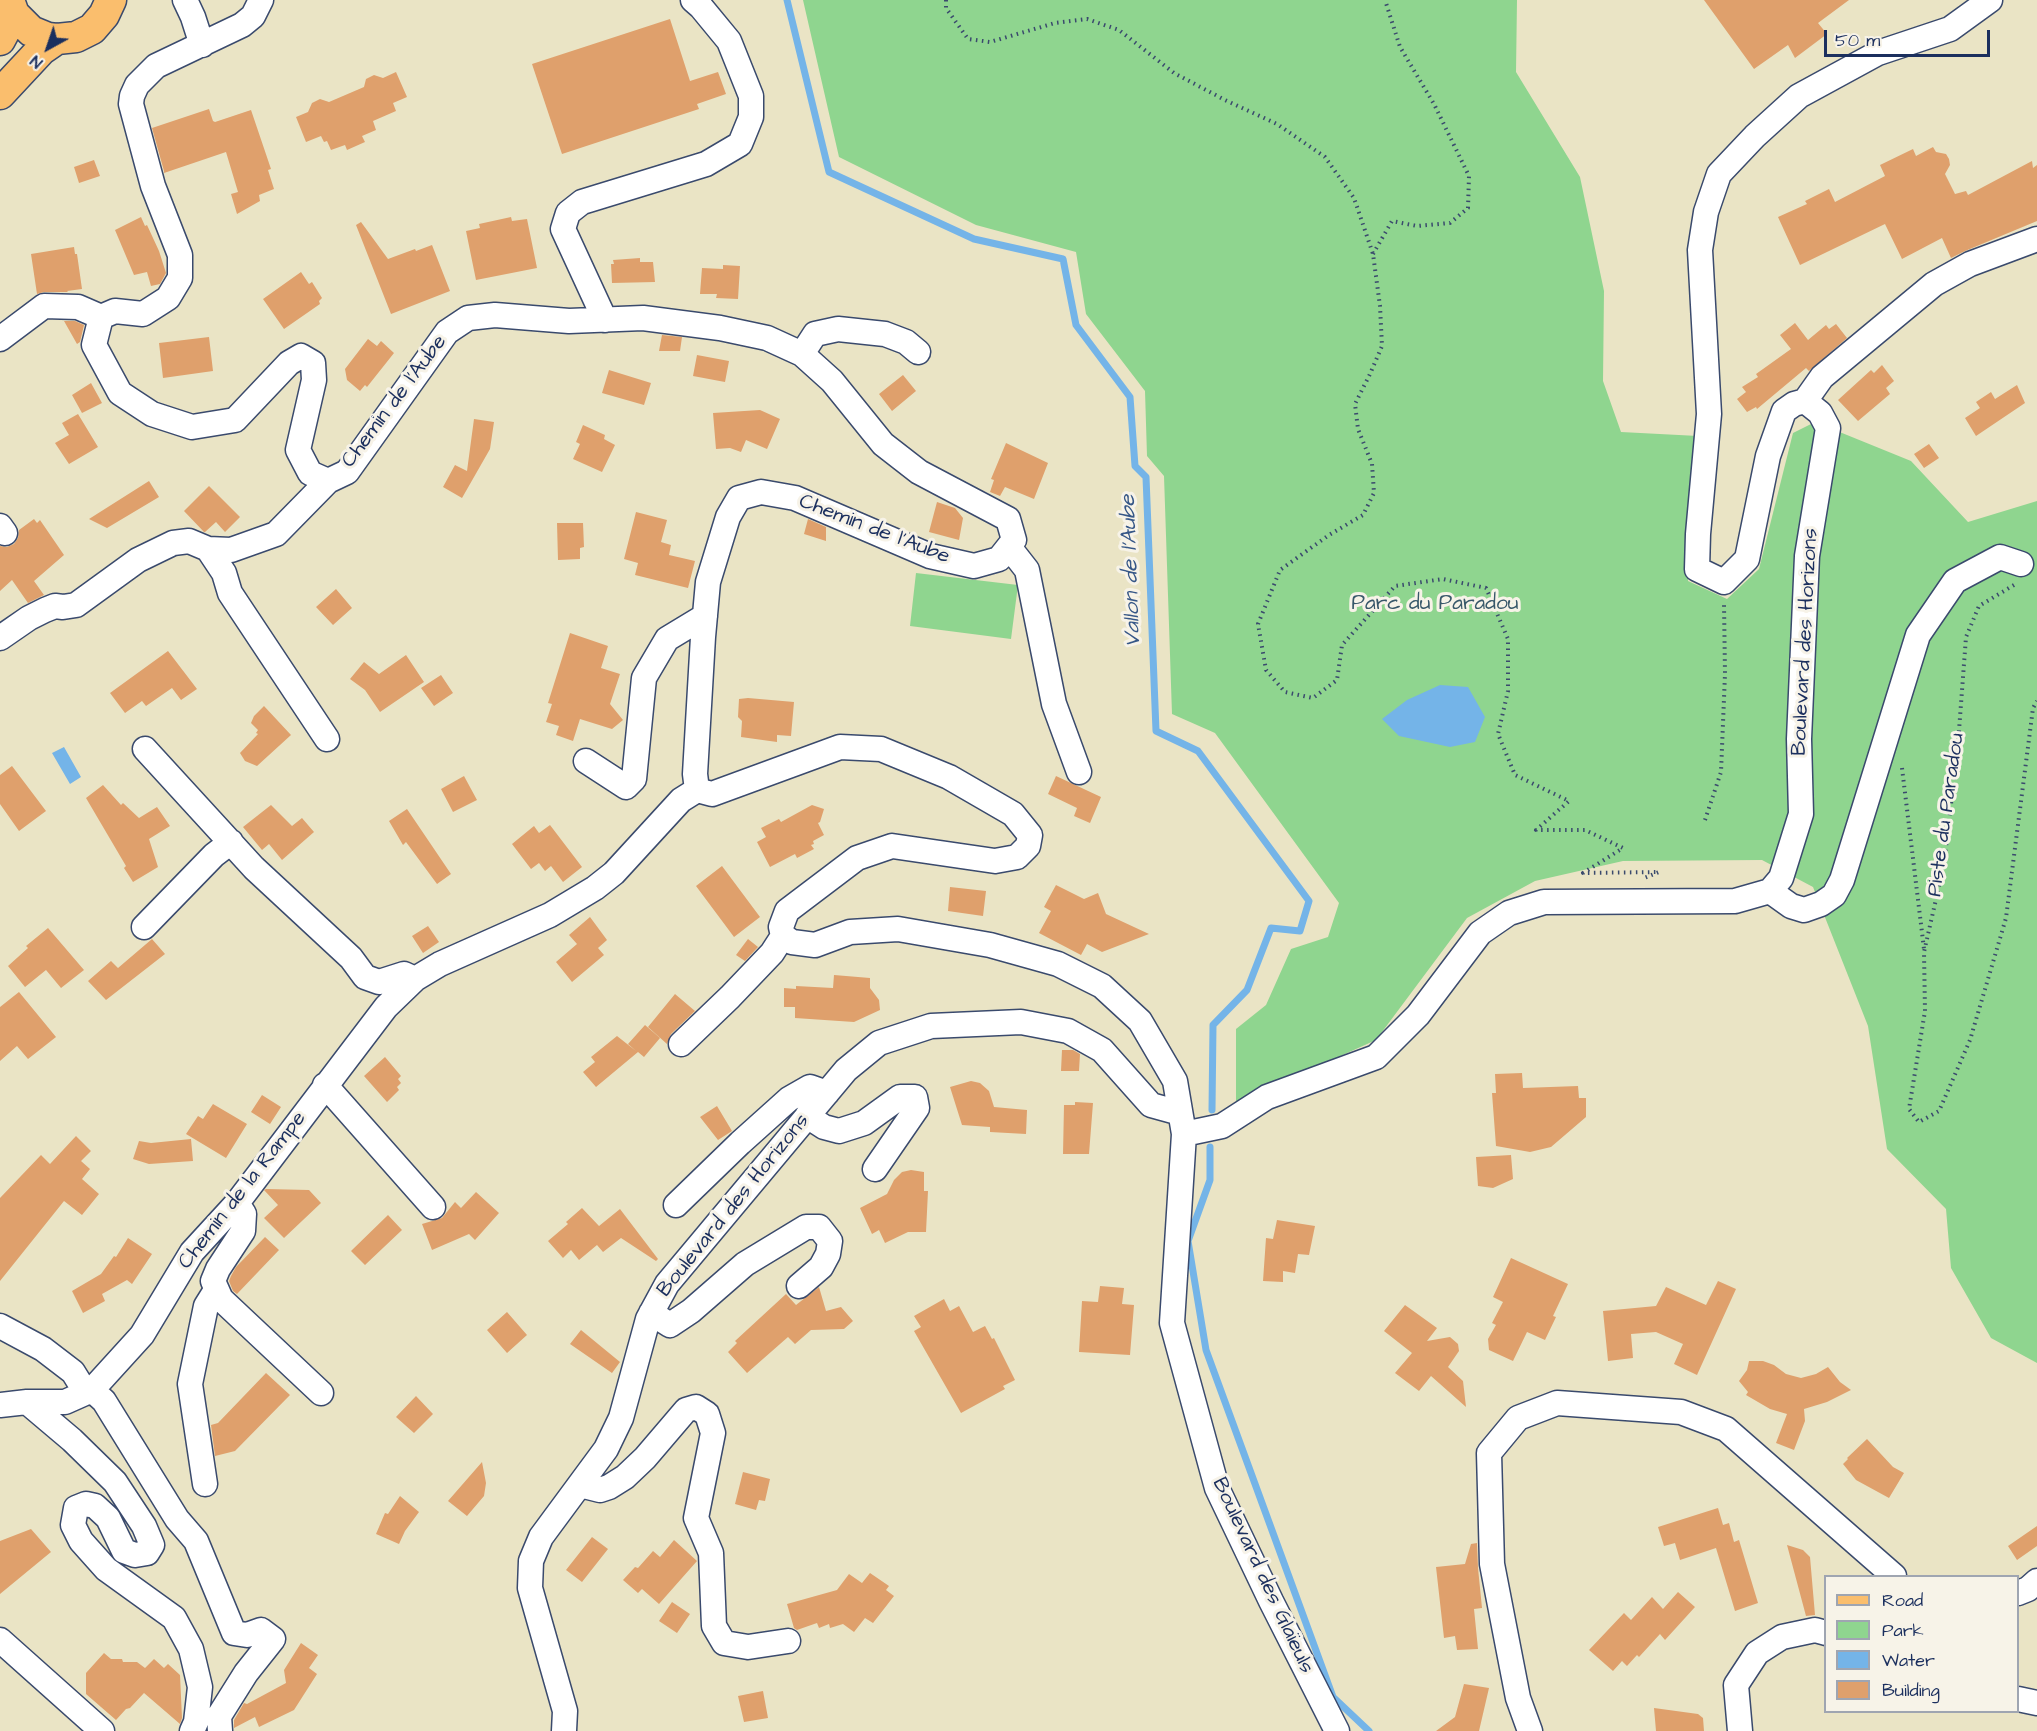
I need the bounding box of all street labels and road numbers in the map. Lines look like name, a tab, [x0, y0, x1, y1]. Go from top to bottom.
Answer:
street label: Chemin de l'Aube	[337, 331, 453, 473]
street label: Chemin de l'Aube	[795, 490, 953, 570]
street label: Boulevard des Horizons	[1787, 527, 1825, 757]
street label: Piste du Paradou	[1923, 732, 1971, 898]
street label: Chemin de la Rampe	[174, 1107, 312, 1275]
street label: Boulevard des Horizons	[652, 1109, 816, 1303]
street label: Boulevard des Glaïeuls	[1206, 1474, 1318, 1678]

